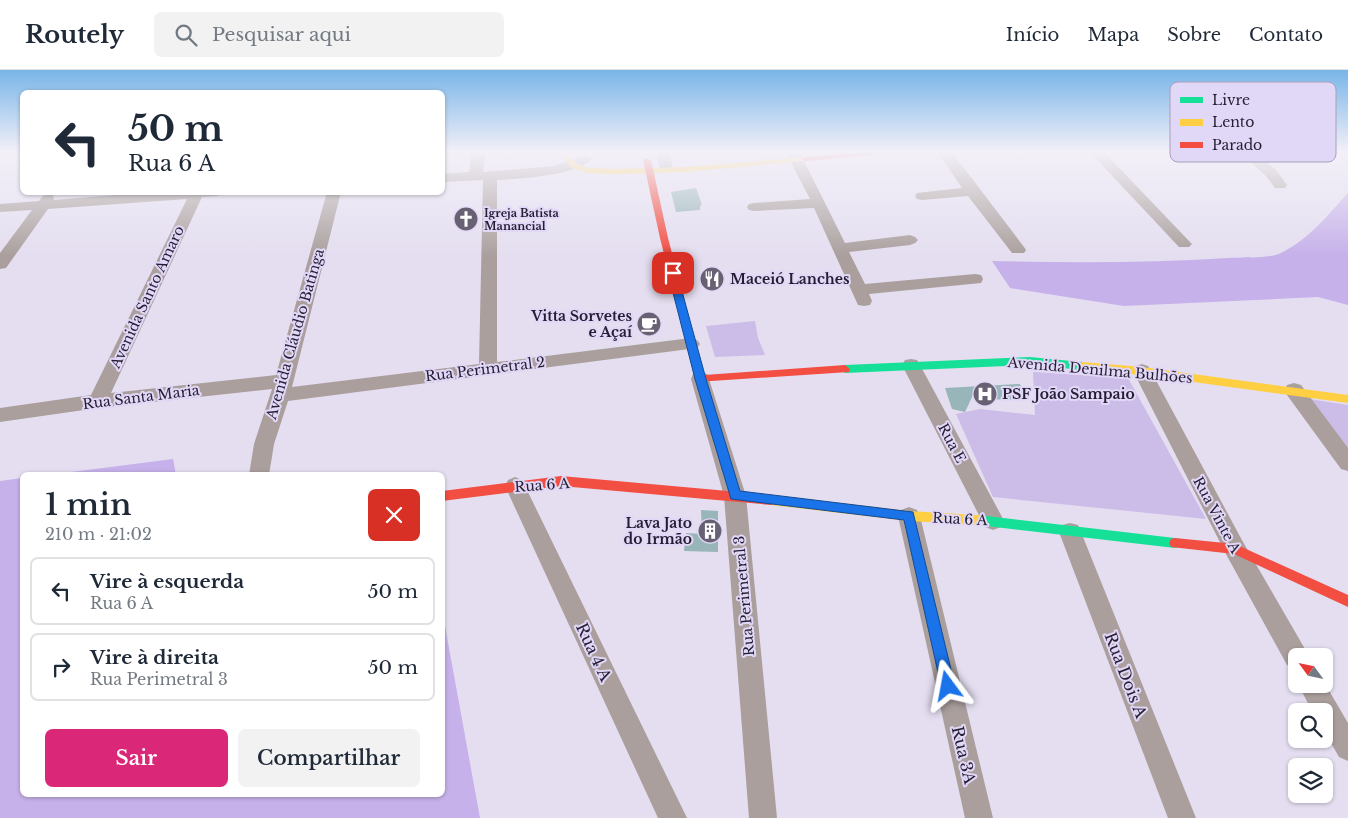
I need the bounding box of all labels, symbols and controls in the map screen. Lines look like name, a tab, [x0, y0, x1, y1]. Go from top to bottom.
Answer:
search box	[154, 12, 504, 57]
text: Routely	[25, 20, 124, 49]
icon: search	[172, 21, 200, 49]
text: Pesquisar aqui	[212, 23, 351, 46]
text: Início	[1006, 24, 1059, 46]
text: Mapa	[1087, 24, 1139, 46]
text: Sobre	[1167, 24, 1221, 46]
text: Contato	[1249, 24, 1323, 46]
legend	[1170, 82, 1336, 162]
text: Livre	[1212, 91, 1250, 109]
text: 50 m	[128, 107, 223, 150]
icon: left	[45, 110, 110, 175]
text: Lento	[1212, 113, 1254, 131]
text: Parado	[1212, 136, 1262, 154]
text: Rua 6 A	[128, 150, 215, 177]
church icon: Igreja Batista Manancial	[453, 206, 479, 232]
place label: Igreja Batista Manancial	[484, 206, 560, 233]
street label: Avenida Santo Amaro	[106, 223, 188, 372]
street label: Avenida Cláudio Batinga	[262, 246, 328, 422]
pin	[652, 252, 694, 294]
icon: arrive	[659, 259, 687, 287]
restaurant icon: Maceió Lanches	[699, 266, 725, 292]
place label: Maceió Lanches	[730, 270, 850, 288]
place label: Vitta Sorvetes e Açaí	[530, 307, 632, 341]
cafe icon: Vitta Sorvetes e Açaí	[636, 311, 662, 337]
street label: Rua Perimetral 2	[424, 353, 546, 385]
street label: Avenida Denilma Bulhões	[1006, 353, 1193, 387]
street label: Rua Santa Maria	[82, 381, 201, 413]
hospital icon: PSF João Sampaio	[972, 381, 998, 407]
place label: PSF João Sampaio	[1002, 385, 1135, 403]
street label: Rua E	[934, 420, 970, 466]
street label: Rua 6 A	[514, 474, 570, 496]
street label: Rua Vinte A	[1189, 474, 1245, 557]
text: 1 min	[45, 486, 131, 523]
button: close	[368, 489, 420, 541]
street label: Rua 6 A	[932, 509, 988, 529]
place label: Lava Jato do Irmão	[624, 514, 692, 548]
building icon: Lava Jato do Irmão	[697, 518, 723, 544]
text: 210 m · 21:02	[45, 524, 152, 544]
street label: Rua Perimetral 3	[730, 535, 758, 657]
text: Vire à esquerda	[90, 570, 244, 593]
icon: left	[47, 577, 75, 605]
text: 50 m	[368, 580, 418, 603]
text: Rua 6 A	[90, 593, 153, 613]
street label: Rua 4 A	[572, 620, 616, 685]
street label: Rua Dois A	[1100, 629, 1152, 721]
text: Vire à direita	[90, 646, 219, 669]
north arrow	[1288, 648, 1332, 692]
map controls	[1288, 648, 1333, 803]
icon: right	[47, 653, 75, 681]
text: 50 m	[368, 656, 418, 679]
position arrow	[921, 659, 973, 711]
text: Rua Perimetral 3	[90, 669, 228, 689]
button: search	[1288, 703, 1333, 748]
street label: Rua 3A	[948, 724, 981, 787]
button: Sair	[45, 729, 228, 787]
button: Compartilhar	[238, 729, 420, 787]
button: layers	[1288, 758, 1333, 803]

